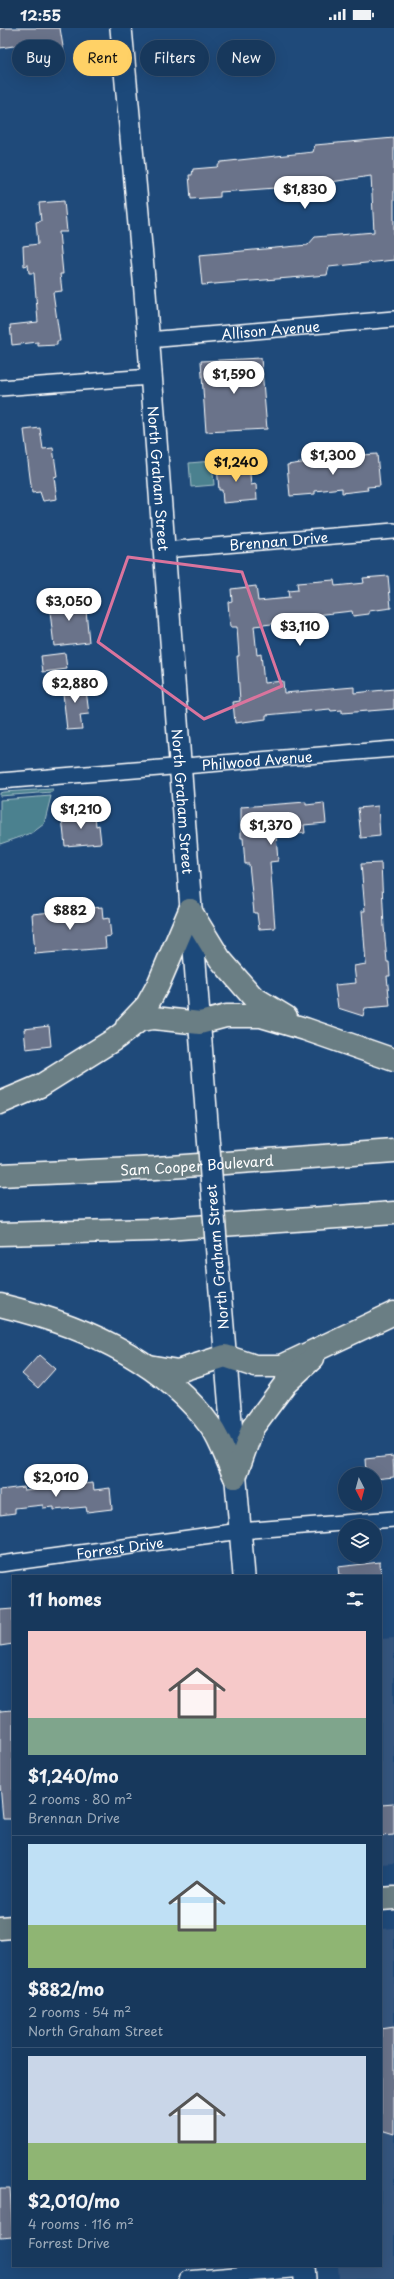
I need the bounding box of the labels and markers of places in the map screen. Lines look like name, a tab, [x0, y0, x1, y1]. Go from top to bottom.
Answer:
pin: $1,830	[272, 176, 338, 210]
pin: $1,590	[201, 361, 267, 395]
pin: $1,300	[300, 442, 366, 476]
pin: $1,240	[203, 449, 269, 483]
pin: $3,050	[36, 588, 102, 622]
pin: $3,110	[267, 613, 333, 647]
pin: $2,880	[42, 670, 108, 704]
pin: $1,210	[48, 796, 114, 830]
pin: $1,370	[238, 812, 304, 846]
pin: $882	[46, 897, 94, 931]
pin: $2,010	[23, 1464, 89, 1498]

